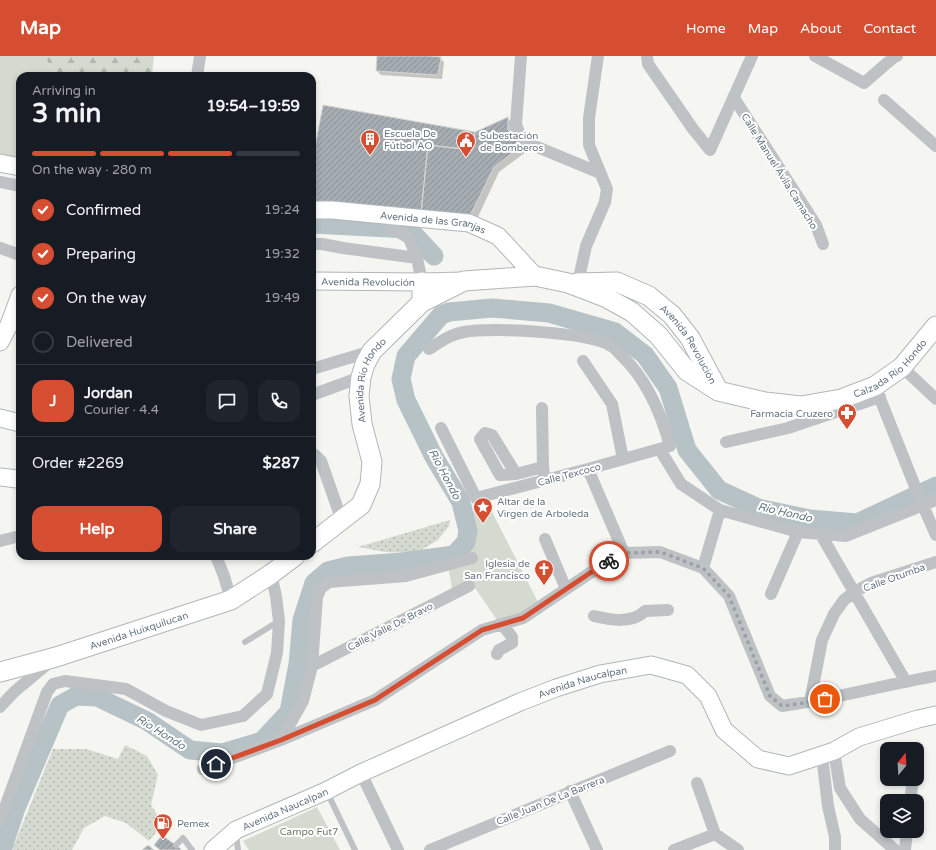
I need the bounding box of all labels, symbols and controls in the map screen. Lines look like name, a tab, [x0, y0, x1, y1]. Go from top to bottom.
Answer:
text: Map	[20, 17, 61, 39]
text: Home	[686, 20, 726, 37]
text: Map	[748, 20, 778, 37]
text: About	[800, 20, 842, 37]
text: Contact	[864, 20, 916, 37]
text: Arriving in	[32, 83, 96, 99]
text: 19:54–19:59	[206, 97, 300, 115]
text: 3 min	[32, 98, 101, 129]
street label: Calle Manuel Ávila Camacho	[738, 111, 820, 232]
building icon: Escuela De Fútbol AO	[359, 128, 381, 156]
place label: Escuela De Fútbol AO	[384, 128, 436, 152]
public building icon: Subestación de Bomberos	[455, 130, 477, 158]
place label: Subestación de Bomberos	[480, 130, 543, 154]
text: On the way · 280 m	[32, 162, 152, 178]
icon: check	[32, 199, 54, 221]
text: Confirmed	[66, 201, 141, 219]
text: 19:24	[264, 202, 300, 218]
street label: Avenida de las Granjas	[379, 210, 488, 237]
icon: check	[32, 243, 54, 265]
text: Preparing	[66, 245, 136, 263]
text: 19:32	[264, 246, 300, 262]
street label: Avenida Revolución	[321, 276, 415, 289]
icon: check	[32, 287, 54, 309]
text: On the way	[66, 289, 146, 307]
text: 19:49	[264, 290, 300, 306]
street label: Avenida Revolución	[657, 302, 719, 386]
text: Delivered	[66, 333, 133, 351]
street label: Avenida Río Hondo	[354, 336, 389, 424]
street label: Calzada Río Hondo	[852, 337, 930, 401]
button: chat	[206, 380, 248, 422]
button: phone	[258, 380, 300, 422]
text: Jordan	[84, 384, 133, 402]
text: J	[50, 392, 57, 410]
text: Courier · 4.4	[84, 402, 159, 418]
pharmacy icon: Farmacia Cruzero	[836, 402, 858, 430]
place label: Farmacia Cruzero	[750, 408, 833, 420]
water label: Rio Hondo	[426, 447, 464, 503]
text: Order #2269	[32, 454, 124, 472]
text: $287	[262, 454, 300, 472]
street label: Calle Texcoco	[536, 461, 602, 489]
place icon: Altar de la Virgen de Arboleda	[472, 496, 494, 524]
place label: Altar de la Virgen de Arboleda	[497, 496, 589, 520]
water label: Rio Hondo	[756, 500, 815, 525]
button: Help	[32, 506, 162, 552]
button: Share	[170, 506, 300, 552]
courier	[589, 541, 629, 581]
icon: bike	[598, 550, 620, 572]
place label: Iglesia de San Francisco	[464, 558, 530, 582]
church icon: Iglesia de San Francisco	[533, 558, 555, 586]
street label: Calle Otumba	[862, 561, 927, 595]
street label: Calle Valle De Bravo	[346, 600, 435, 654]
street label: Avenida Huixquilucan	[88, 609, 190, 653]
street label: Avenida Naucalpan	[537, 664, 628, 701]
pin	[808, 682, 842, 716]
icon: bag	[814, 688, 836, 710]
water label: Rio Hondo	[134, 712, 189, 753]
north arrow	[880, 742, 924, 786]
map controls	[880, 742, 924, 838]
pin	[199, 747, 233, 781]
icon: home	[205, 753, 227, 775]
street label: Calle Juan De La Barrera	[495, 774, 606, 828]
street label: Avenida Naucalpan	[241, 786, 330, 834]
button: layers	[880, 794, 924, 838]
fuel station icon: Pemex	[152, 812, 174, 840]
place label: Pemex	[177, 818, 209, 830]
park label: Campo Fut7	[280, 826, 338, 838]

